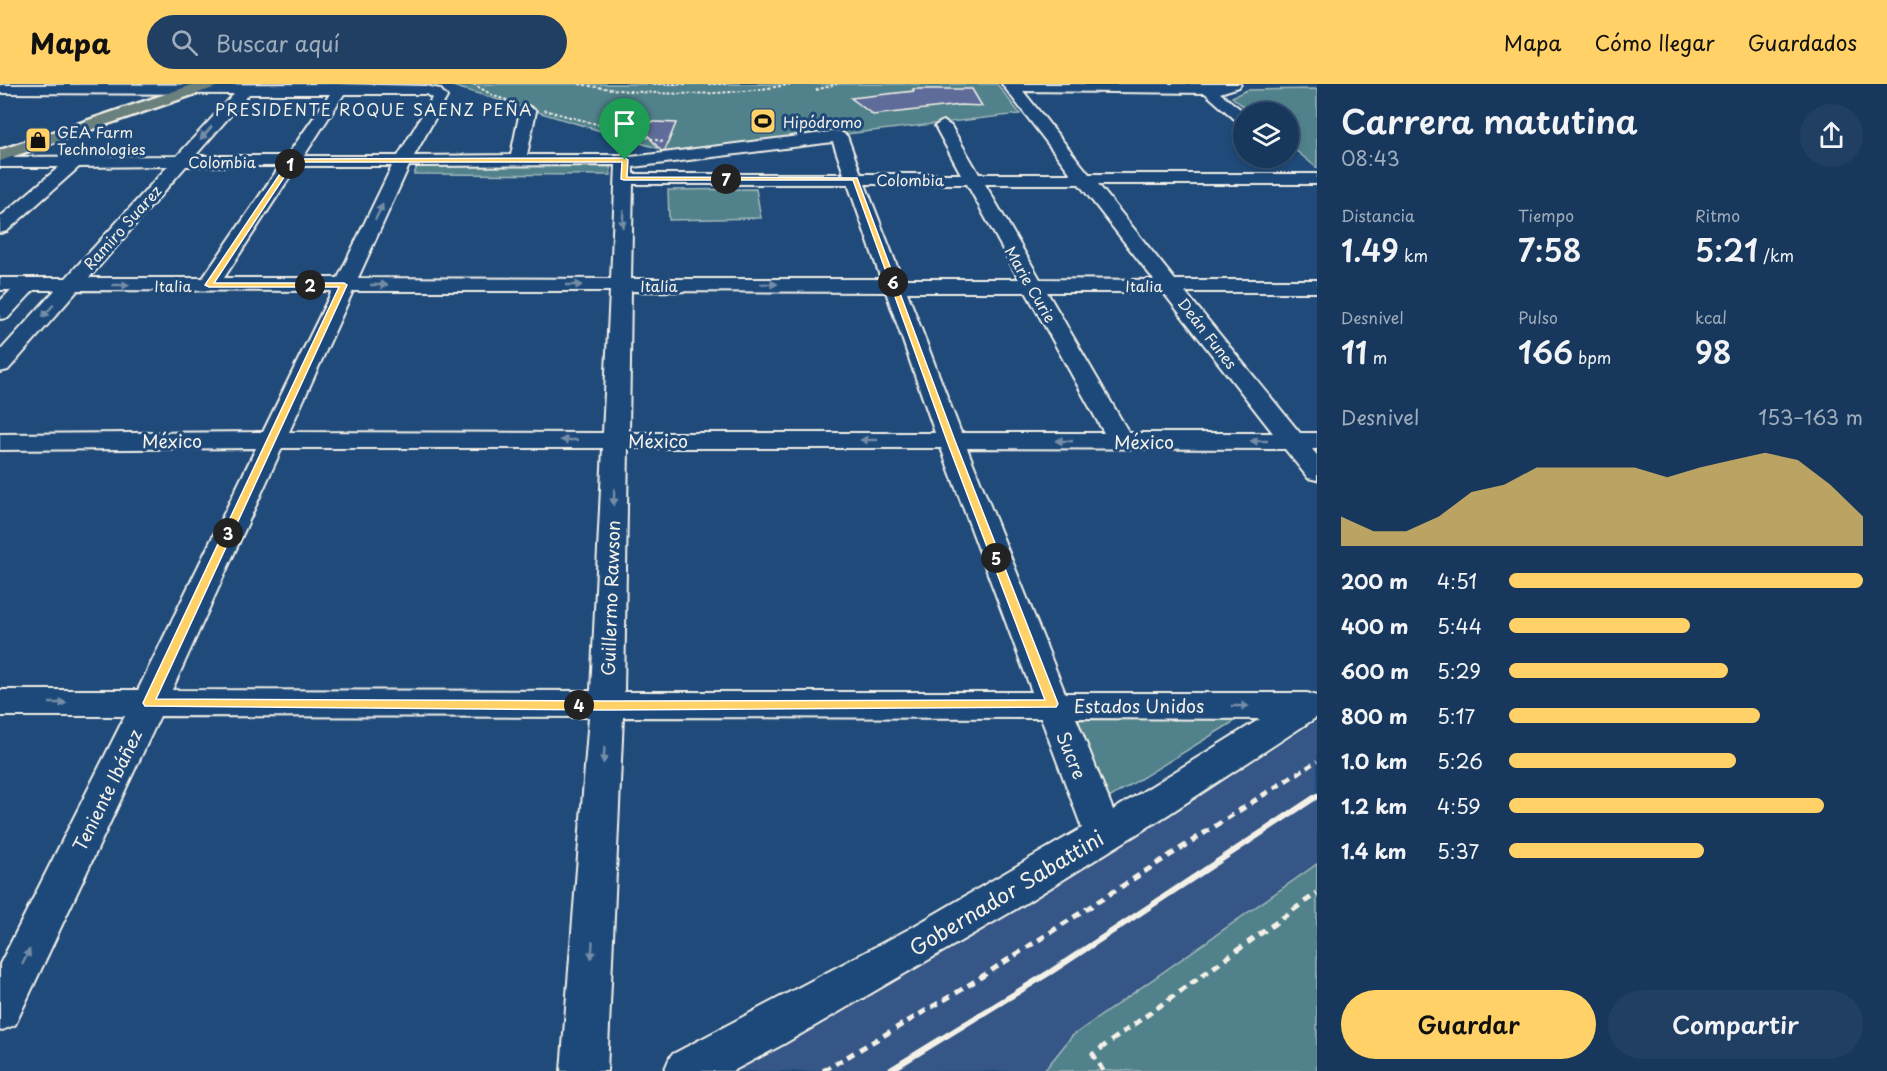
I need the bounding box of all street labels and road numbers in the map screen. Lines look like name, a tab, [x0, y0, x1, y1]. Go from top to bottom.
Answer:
street label: Colombia	[188, 150, 257, 173]
street label: Colombia	[876, 168, 945, 191]
street label: Ramiro Suarez	[78, 180, 166, 274]
street label: Marie Curie	[1000, 241, 1062, 327]
street label: Italia	[154, 274, 192, 297]
street label: Italia	[640, 274, 678, 297]
street label: Italia	[1125, 274, 1163, 297]
street label: Deán Funes	[1173, 292, 1243, 374]
street label: México	[142, 427, 202, 454]
street label: México	[628, 427, 688, 454]
street label: México	[1114, 428, 1174, 455]
street label: Guillermo Rawson	[594, 520, 626, 676]
street label: Estados Unidos	[1074, 692, 1204, 719]
street label: Teniente Ibáñez	[66, 724, 148, 856]
street label: Sucre	[1050, 727, 1094, 783]
street label: Gobernador Sabattini	[903, 821, 1109, 963]

